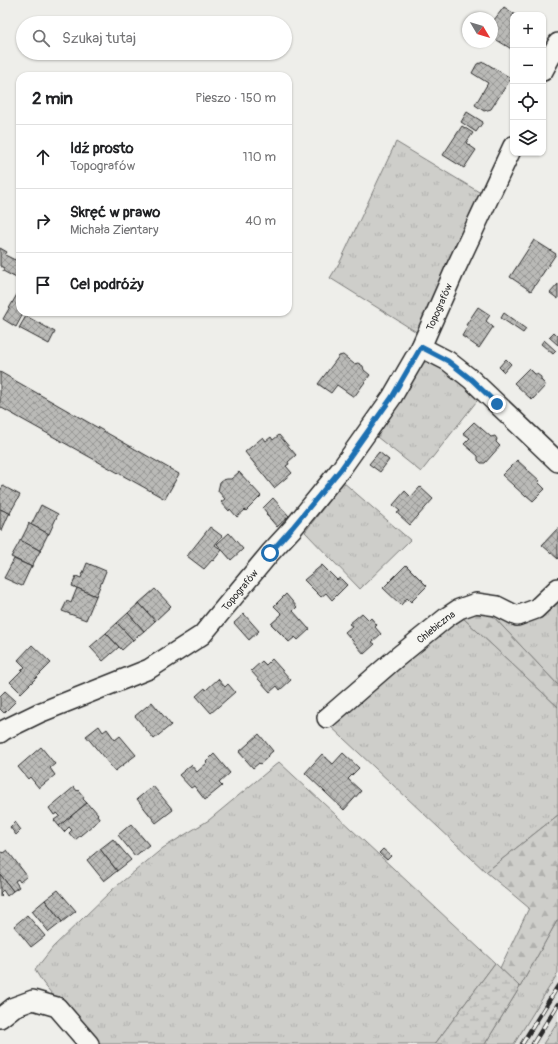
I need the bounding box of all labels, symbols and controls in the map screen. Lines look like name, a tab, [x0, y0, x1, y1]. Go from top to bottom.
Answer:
north arrow	[462, 12, 498, 48]
map controls	[510, 12, 546, 156]
button: +	[510, 12, 546, 48]
search box	[16, 16, 292, 60]
icon: search	[30, 27, 52, 49]
text: Szukaj tutaj	[62, 29, 136, 48]
button: −	[510, 48, 546, 84]
button: locate	[510, 84, 546, 120]
text: 2 min	[32, 88, 73, 109]
text: Pieszo · 150 m	[195, 90, 276, 106]
button: layers	[510, 120, 546, 156]
text: Idź prosto	[70, 139, 134, 158]
icon: ahead	[32, 146, 54, 168]
text: 110 m	[243, 149, 276, 165]
text: Topografów	[70, 158, 135, 174]
text: Skręć w prawo	[70, 203, 160, 222]
icon: right	[32, 210, 54, 232]
text: 40 m	[245, 213, 276, 229]
text: Michała Zientary	[70, 222, 159, 238]
icon: arrive	[32, 274, 54, 296]
text: Cel podróży	[70, 275, 144, 294]
street label: Topografów	[424, 281, 455, 332]
route end	[488, 395, 506, 413]
route start	[261, 544, 279, 562]
street label: Topografów	[220, 567, 261, 614]
street label: Chlebiczna	[415, 608, 458, 646]

